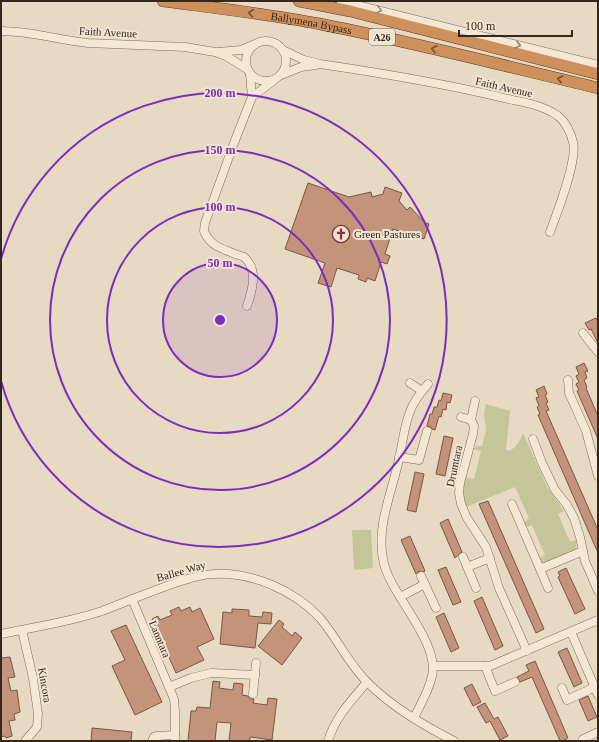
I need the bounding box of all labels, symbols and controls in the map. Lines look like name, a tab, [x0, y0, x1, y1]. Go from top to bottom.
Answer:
one-way arrow	[376, 5, 382, 13]
one-way arrow	[248, 8, 254, 17]
street label: Ballymena Bypass	[270, 10, 353, 36]
scale bar	[459, 12, 572, 38]
text: 100 m	[465, 19, 496, 33]
street label: Faith Avenue	[79, 24, 137, 40]
road number: A26	[369, 29, 395, 45]
one-way arrow	[515, 41, 521, 49]
one-way arrow	[430, 45, 437, 53]
street label: Faith Avenue	[474, 75, 534, 99]
one-way arrow	[557, 76, 563, 84]
text: 200 m	[205, 86, 236, 100]
text: 150 m	[205, 143, 236, 157]
text: 100 m	[205, 200, 236, 214]
church icon: Green Pastures	[331, 224, 351, 244]
place label: Green Pastures	[354, 228, 420, 240]
text: 50 m	[208, 256, 233, 270]
centre of rings	[213, 313, 227, 327]
street label: Drumtara	[444, 444, 464, 488]
street label: Ballee Way	[155, 558, 207, 584]
street label: Lanntara	[147, 619, 173, 659]
street label: Kincora	[36, 667, 54, 704]

